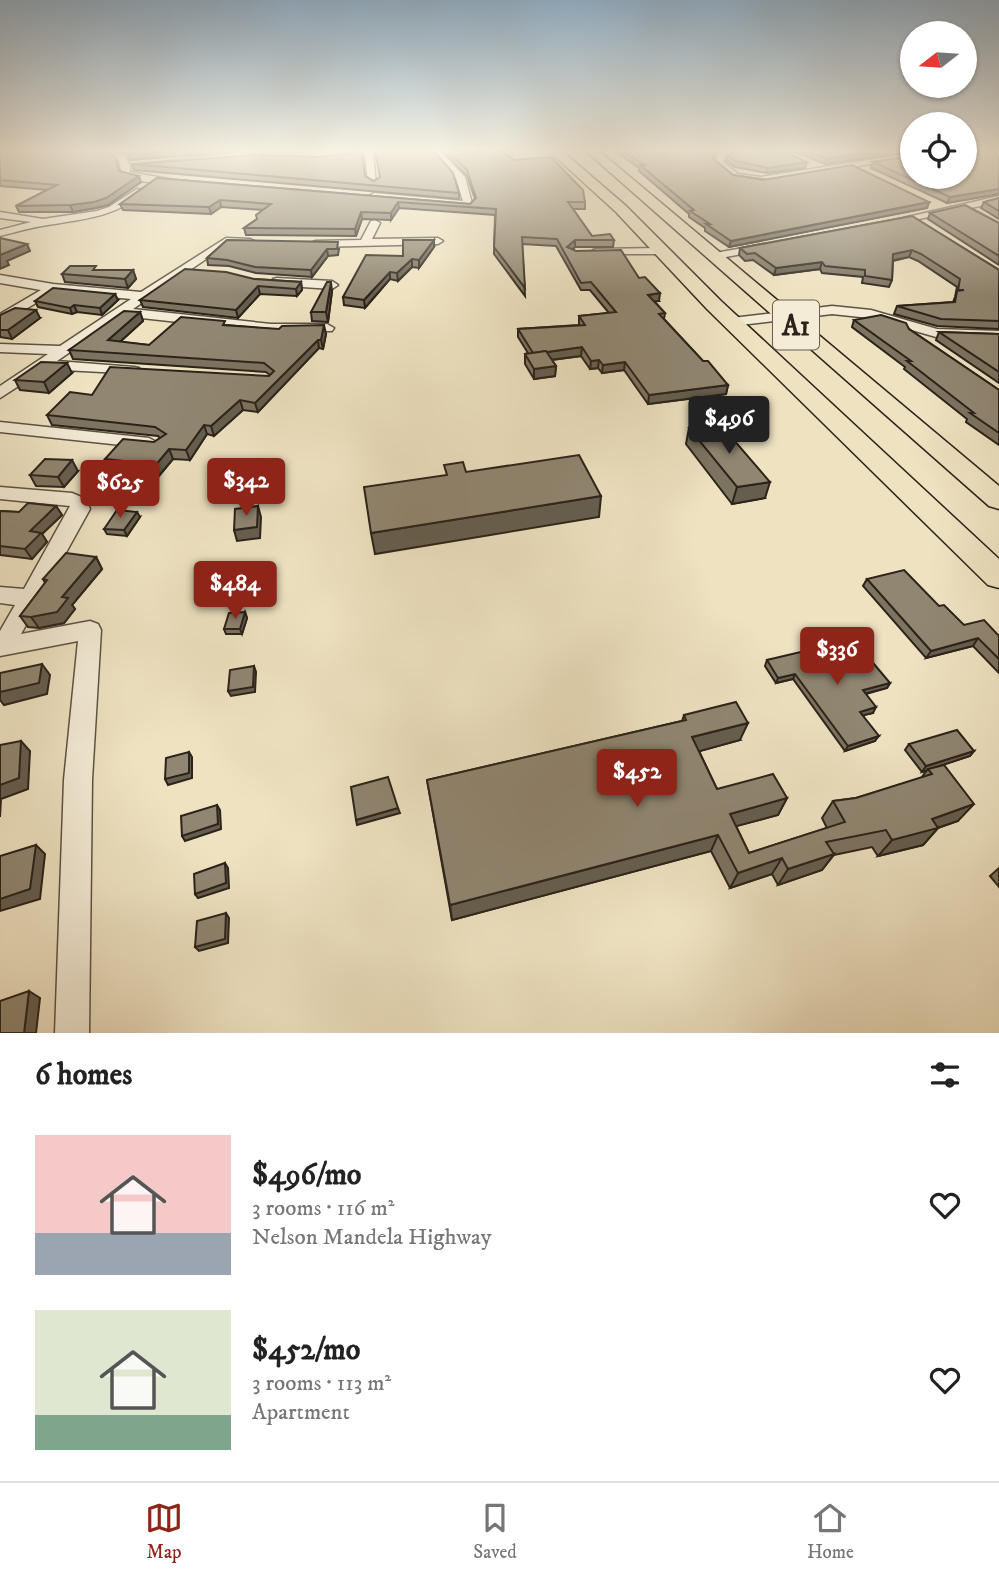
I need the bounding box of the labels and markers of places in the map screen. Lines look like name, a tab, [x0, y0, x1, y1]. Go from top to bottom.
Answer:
pin: $496	[688, 396, 770, 456]
pin: $342	[205, 458, 287, 518]
pin: $625	[79, 461, 161, 520]
pin: $484	[194, 562, 276, 621]
pin: $336	[796, 628, 878, 687]
pin: $452	[596, 750, 678, 809]

